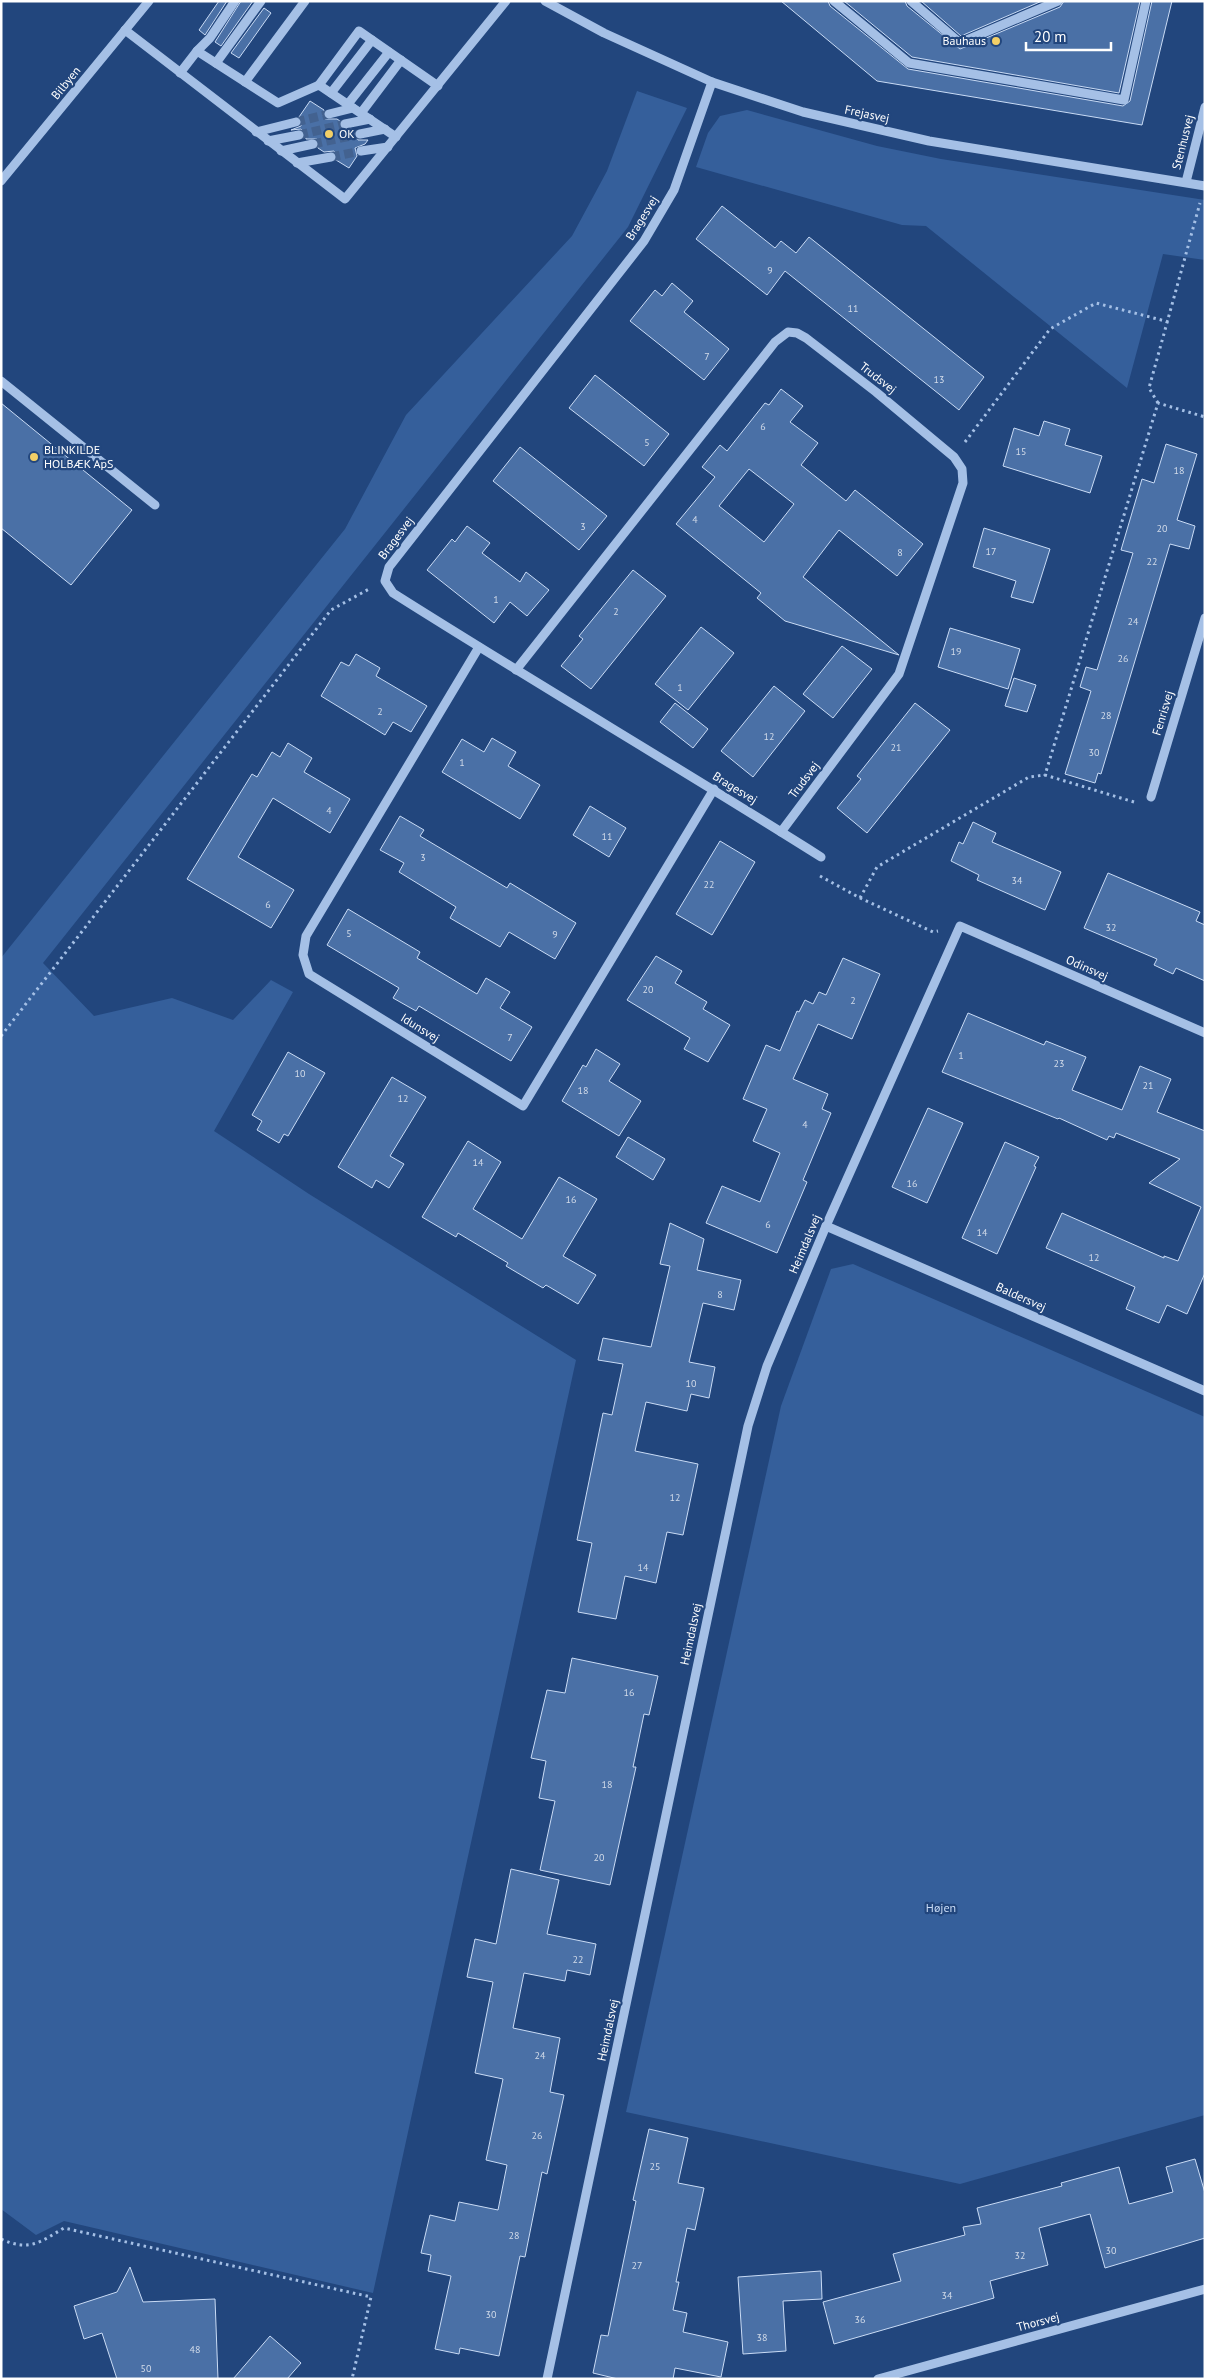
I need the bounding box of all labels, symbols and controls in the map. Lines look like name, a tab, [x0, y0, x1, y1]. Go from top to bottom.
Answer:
scale bar	[1026, 20, 1111, 52]
text: 20 m	[1034, 27, 1067, 46]
place label: Bauhaus	[943, 33, 986, 48]
marker: Bauhaus	[990, 35, 1002, 47]
street label: Bilbyen	[48, 63, 83, 102]
street label: Frejasvej	[843, 101, 891, 126]
street label: Stenhusvej	[1168, 113, 1197, 171]
place label: OK	[339, 126, 355, 141]
marker: OK	[323, 128, 335, 140]
street label: Bragesvej	[622, 193, 661, 243]
house number: 9	[767, 264, 773, 277]
house number: 11	[848, 302, 858, 315]
house number: 7	[704, 350, 710, 363]
street label: Trudsvej	[857, 359, 900, 397]
house number: 13	[934, 373, 944, 386]
house number: 6	[760, 420, 766, 433]
house number: 5	[644, 436, 650, 449]
place label: BLINKILDE HOLBÆK ApS	[44, 442, 113, 471]
house number: 15	[1016, 445, 1026, 458]
marker: BLINKILDE HOLBÆK ApS	[28, 451, 40, 463]
house number: 18	[1174, 464, 1184, 477]
street label: Bragesvej	[375, 513, 417, 562]
house number: 4	[692, 513, 698, 526]
house number: 3	[580, 520, 586, 533]
house number: 20	[1157, 522, 1168, 535]
house number: 17	[986, 545, 996, 558]
house number: 8	[897, 546, 903, 559]
house number: 22	[1147, 555, 1157, 568]
house number: 1	[493, 593, 499, 606]
house number: 2	[613, 605, 619, 618]
house number: 24	[1128, 615, 1139, 628]
house number: 19	[951, 645, 961, 658]
house number: 26	[1118, 652, 1128, 665]
house number: 1	[677, 681, 683, 694]
street label: Fenrisvej	[1149, 689, 1176, 737]
house number: 2	[377, 705, 383, 718]
house number: 28	[1101, 709, 1111, 722]
house number: 12	[764, 730, 774, 743]
house number: 21	[891, 741, 901, 754]
house number: 30	[1089, 746, 1100, 759]
house number: 1	[459, 756, 465, 769]
street label: Trudsvej	[785, 758, 822, 801]
street label: Bragesvej	[710, 768, 760, 807]
house number: 4	[326, 804, 332, 817]
house number: 11	[602, 830, 612, 843]
house number: 3	[420, 851, 426, 864]
house number: 34	[1012, 874, 1023, 887]
house number: 22	[704, 878, 714, 891]
house number: 6	[265, 898, 271, 911]
house number: 32	[1106, 921, 1116, 934]
house number: 5	[346, 927, 352, 940]
house number: 9	[552, 928, 558, 941]
street label: Odinsvej	[1064, 952, 1111, 983]
house number: 20	[643, 983, 654, 996]
house number: 2	[850, 994, 856, 1007]
street label: Idunsvej	[398, 1010, 442, 1045]
house number: 7	[507, 1031, 513, 1044]
house number: 1	[958, 1049, 964, 1062]
house number: 23	[1054, 1057, 1064, 1070]
house number: 10	[295, 1067, 306, 1080]
house number: 21	[1143, 1079, 1153, 1092]
house number: 18	[578, 1084, 588, 1097]
house number: 12	[398, 1092, 408, 1105]
house number: 4	[802, 1118, 808, 1131]
house number: 14	[473, 1156, 484, 1169]
house number: 16	[907, 1177, 917, 1190]
house number: 16	[566, 1193, 576, 1206]
street label: Heimdalsvej	[785, 1212, 824, 1276]
house number: 6	[765, 1218, 771, 1231]
house number: 14	[977, 1226, 988, 1239]
house number: 12	[1089, 1251, 1099, 1264]
street label: Baldersvej	[994, 1279, 1049, 1314]
house number: 8	[717, 1288, 723, 1301]
house number: 10	[686, 1377, 697, 1390]
house number: 12	[670, 1491, 680, 1504]
house number: 14	[638, 1561, 649, 1574]
street label: Heimdalsvej	[677, 1602, 704, 1666]
house number: 16	[624, 1686, 634, 1699]
house number: 18	[602, 1778, 612, 1791]
house number: 20	[594, 1851, 605, 1864]
park label: Højen	[926, 1900, 956, 1915]
house number: 22	[573, 1953, 583, 1966]
street label: Heimdalsvej	[594, 1998, 621, 2062]
house number: 24	[535, 2049, 546, 2062]
house number: 26	[532, 2129, 542, 2142]
house number: 25	[650, 2160, 660, 2173]
house number: 28	[509, 2229, 519, 2242]
house number: 30	[1106, 2244, 1117, 2257]
house number: 32	[1015, 2249, 1025, 2262]
house number: 27	[632, 2259, 642, 2272]
house number: 34	[942, 2289, 953, 2302]
house number: 30	[486, 2308, 497, 2321]
street label: Thorsvej	[1015, 2309, 1061, 2334]
house number: 36	[855, 2313, 865, 2326]
house number: 38	[757, 2331, 767, 2344]
house number: 48	[190, 2343, 200, 2356]
house number: 50	[141, 2362, 152, 2375]

